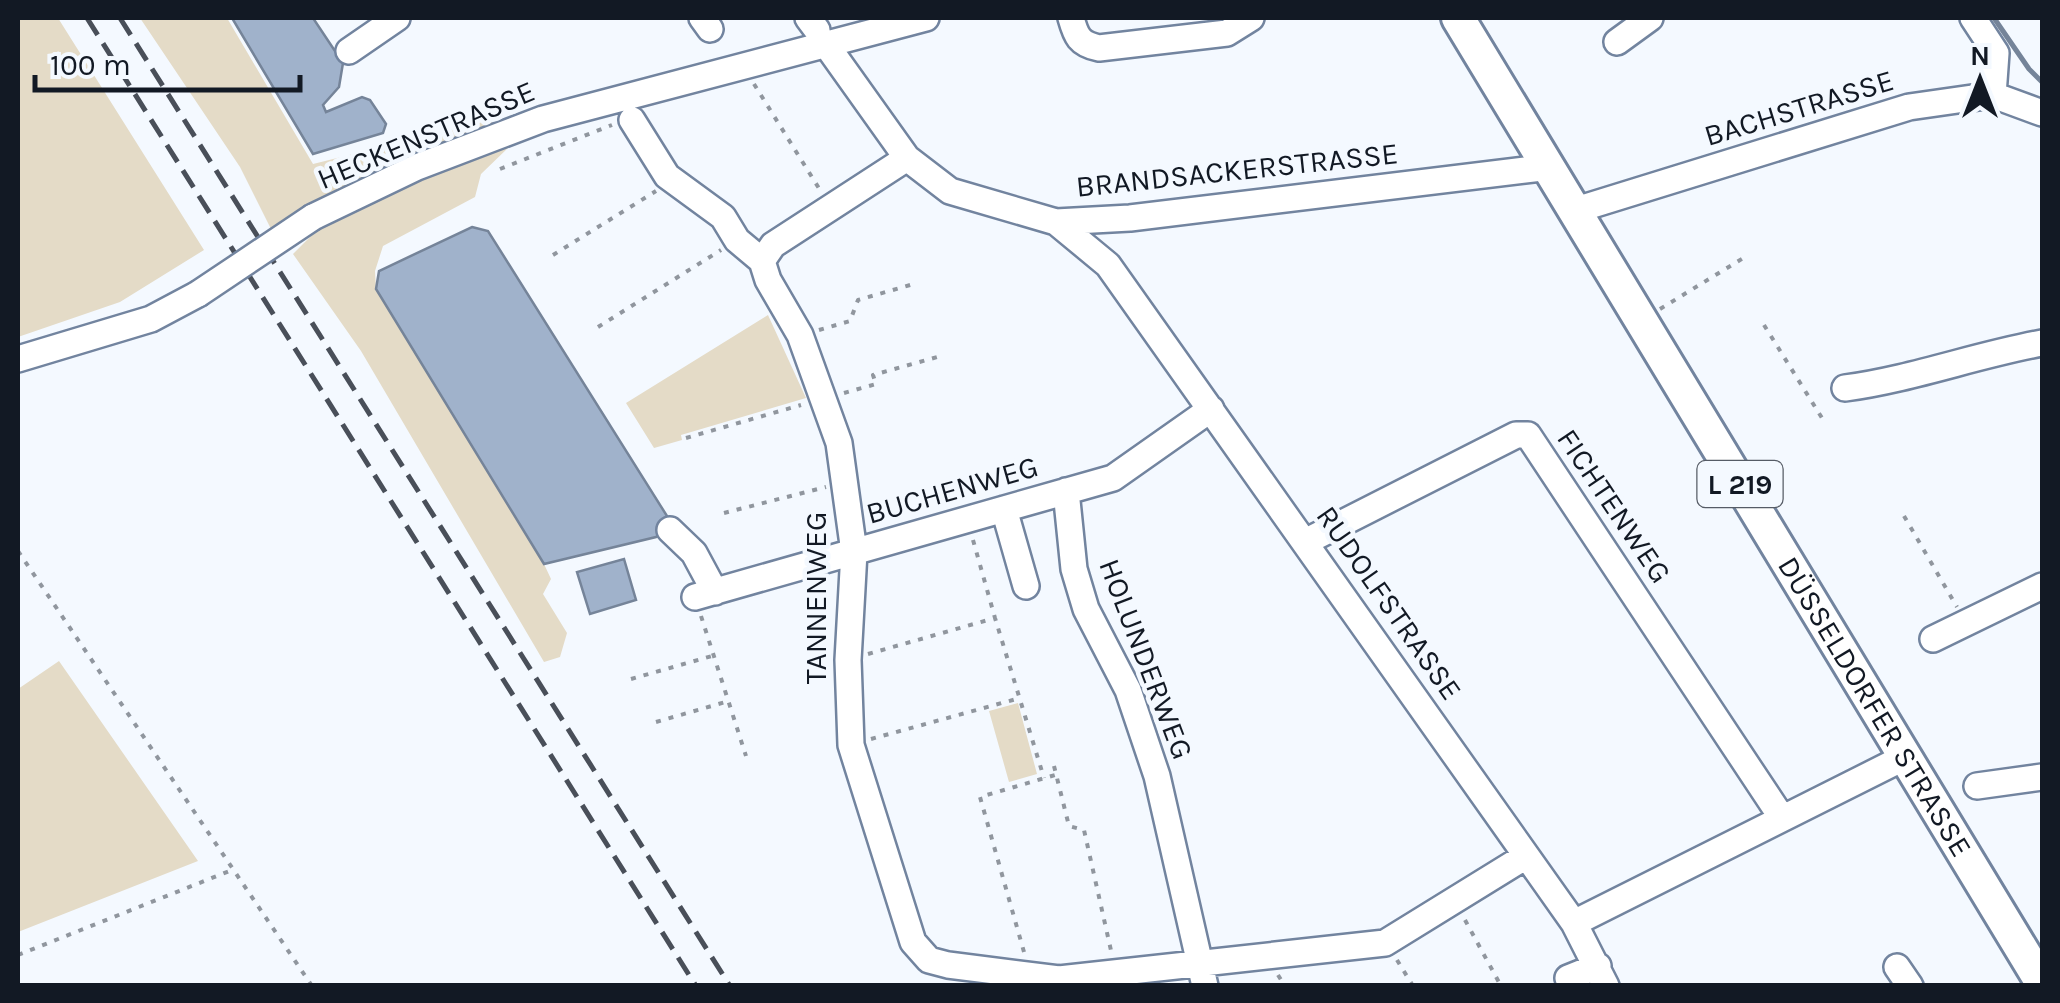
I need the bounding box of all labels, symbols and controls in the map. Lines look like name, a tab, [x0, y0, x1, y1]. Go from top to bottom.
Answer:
scale bar	[35, 30, 300, 92]
north arrow	[1930, 30, 2030, 130]
text: N	[1970, 39, 1990, 72]
text: 100 m	[50, 47, 131, 83]
street label: BACHSTRASSE	[1700, 62, 1898, 154]
street label: HECKENSTRASSE	[312, 73, 540, 197]
street label: BRANDSACKERSTRASSE	[1074, 135, 1400, 205]
street label: FICHTENWEG	[1549, 422, 1679, 590]
street label: BUCHENWEG	[862, 448, 1042, 532]
road number: L 219	[1698, 461, 1782, 507]
street label: RUDOLFSTRASSE	[1309, 499, 1469, 707]
street label: TANNENWEG	[798, 512, 834, 684]
street label: DÜSSELDORFER STRASSE	[1770, 550, 1979, 863]
street label: HOLUNDERWEG	[1091, 554, 1201, 764]

